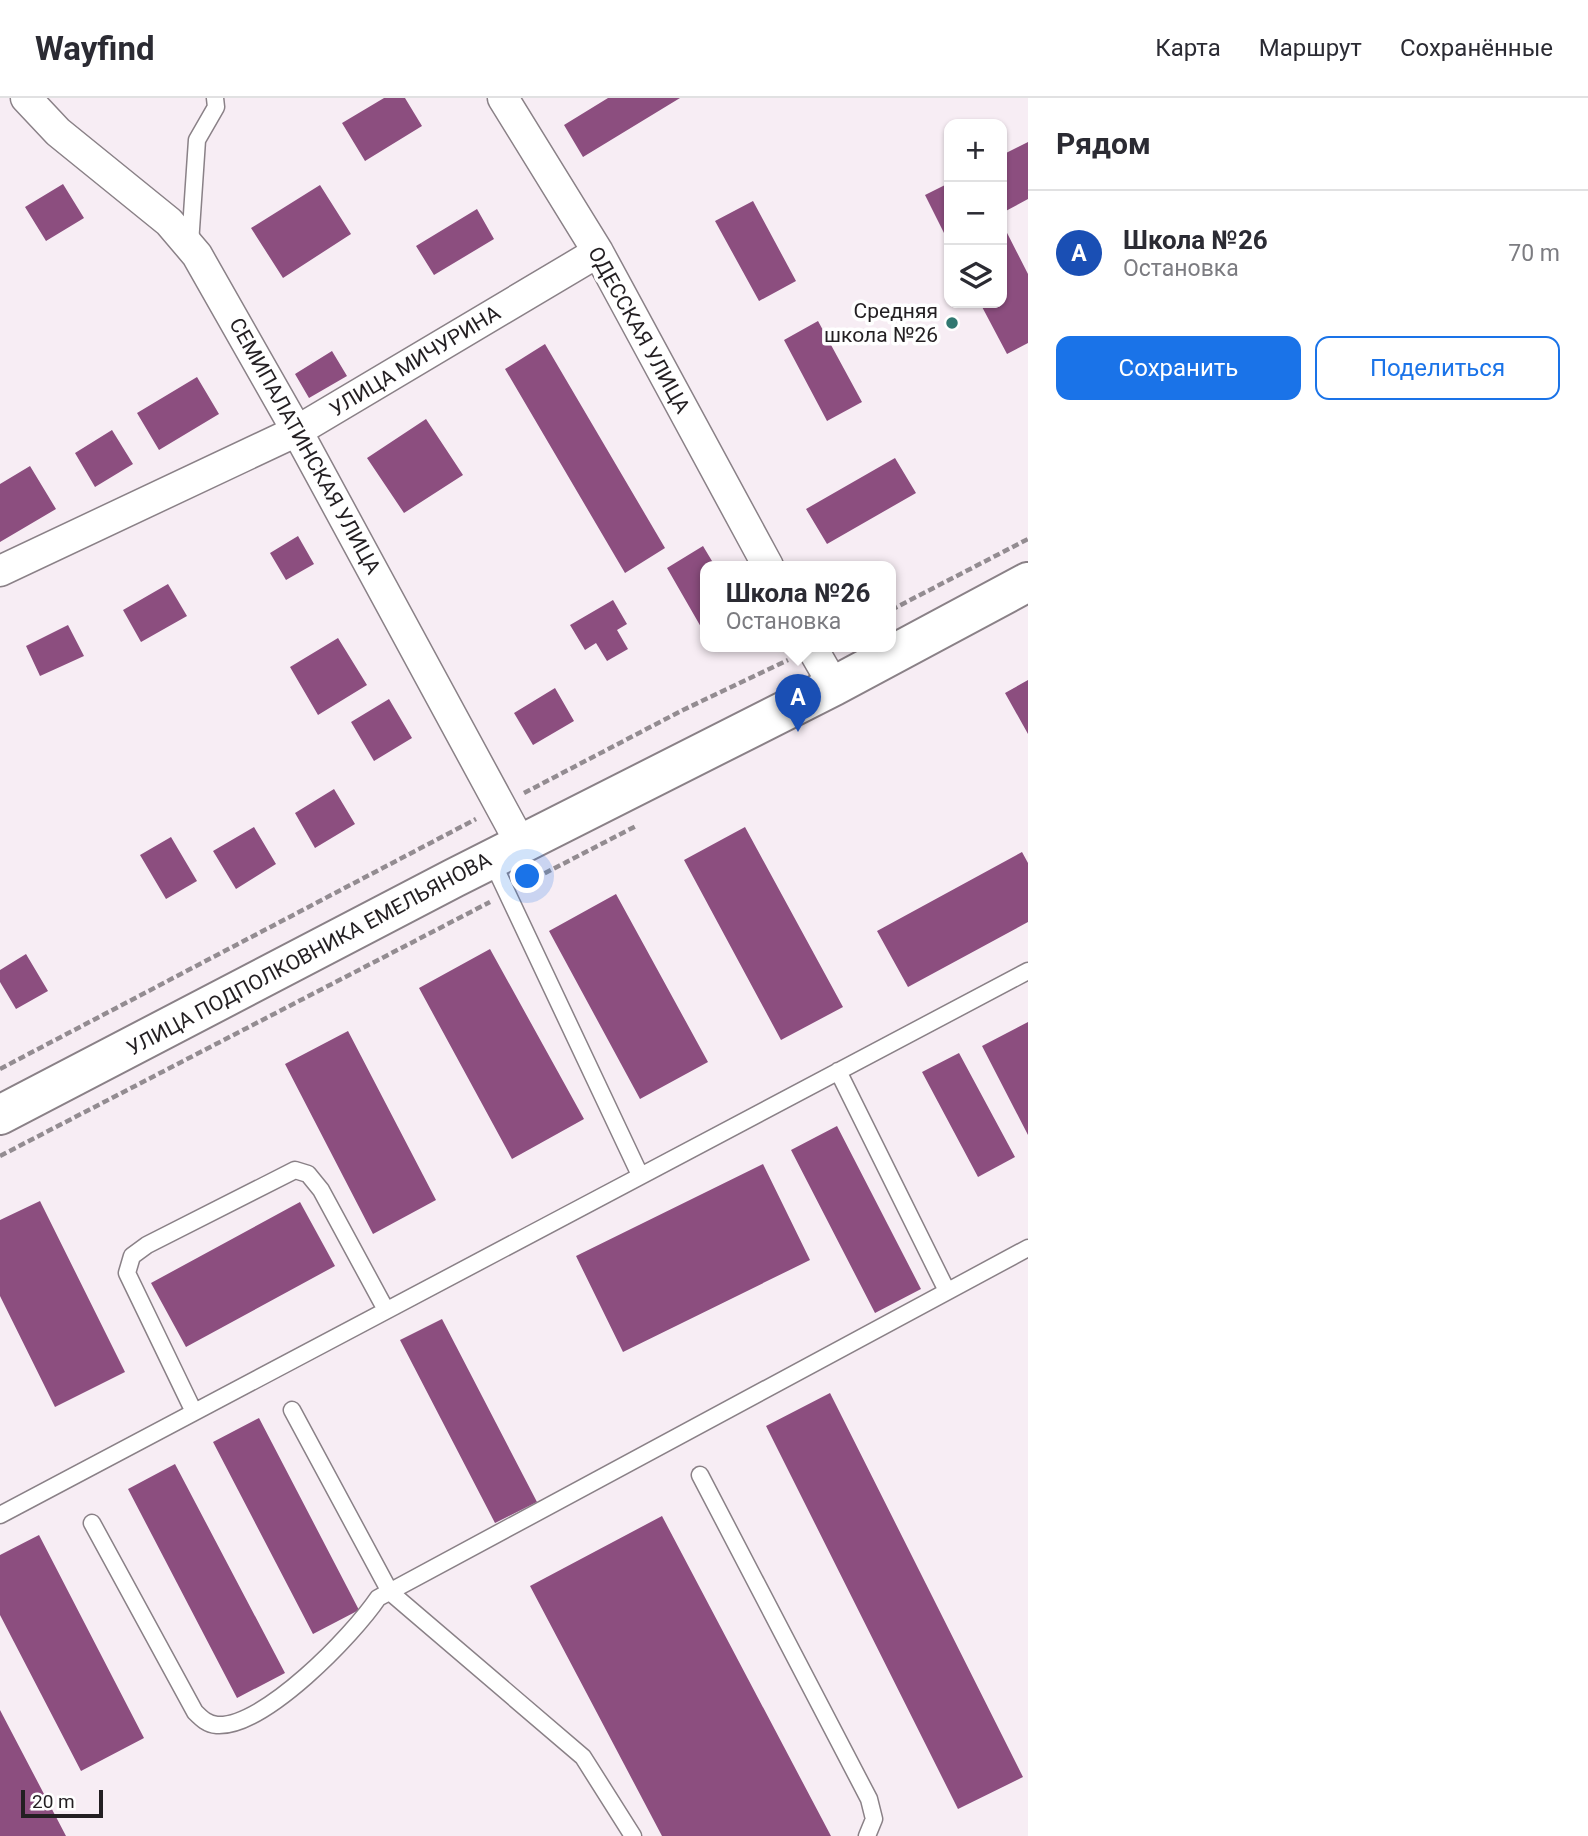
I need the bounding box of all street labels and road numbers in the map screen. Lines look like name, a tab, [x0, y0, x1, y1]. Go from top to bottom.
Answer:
street label: ОДЕССКАЯ УЛИЦА	[583, 243, 695, 418]
street label: УЛИЦА МИЧУРИНА	[325, 300, 505, 421]
street label: СЕМИПАЛАТИНСКАЯ УЛИЦА	[224, 314, 386, 578]
street label: УЛИЦА ПОДПОЛКОВНИКА ЕМЕЛЬЯНОВА	[123, 847, 495, 1061]

